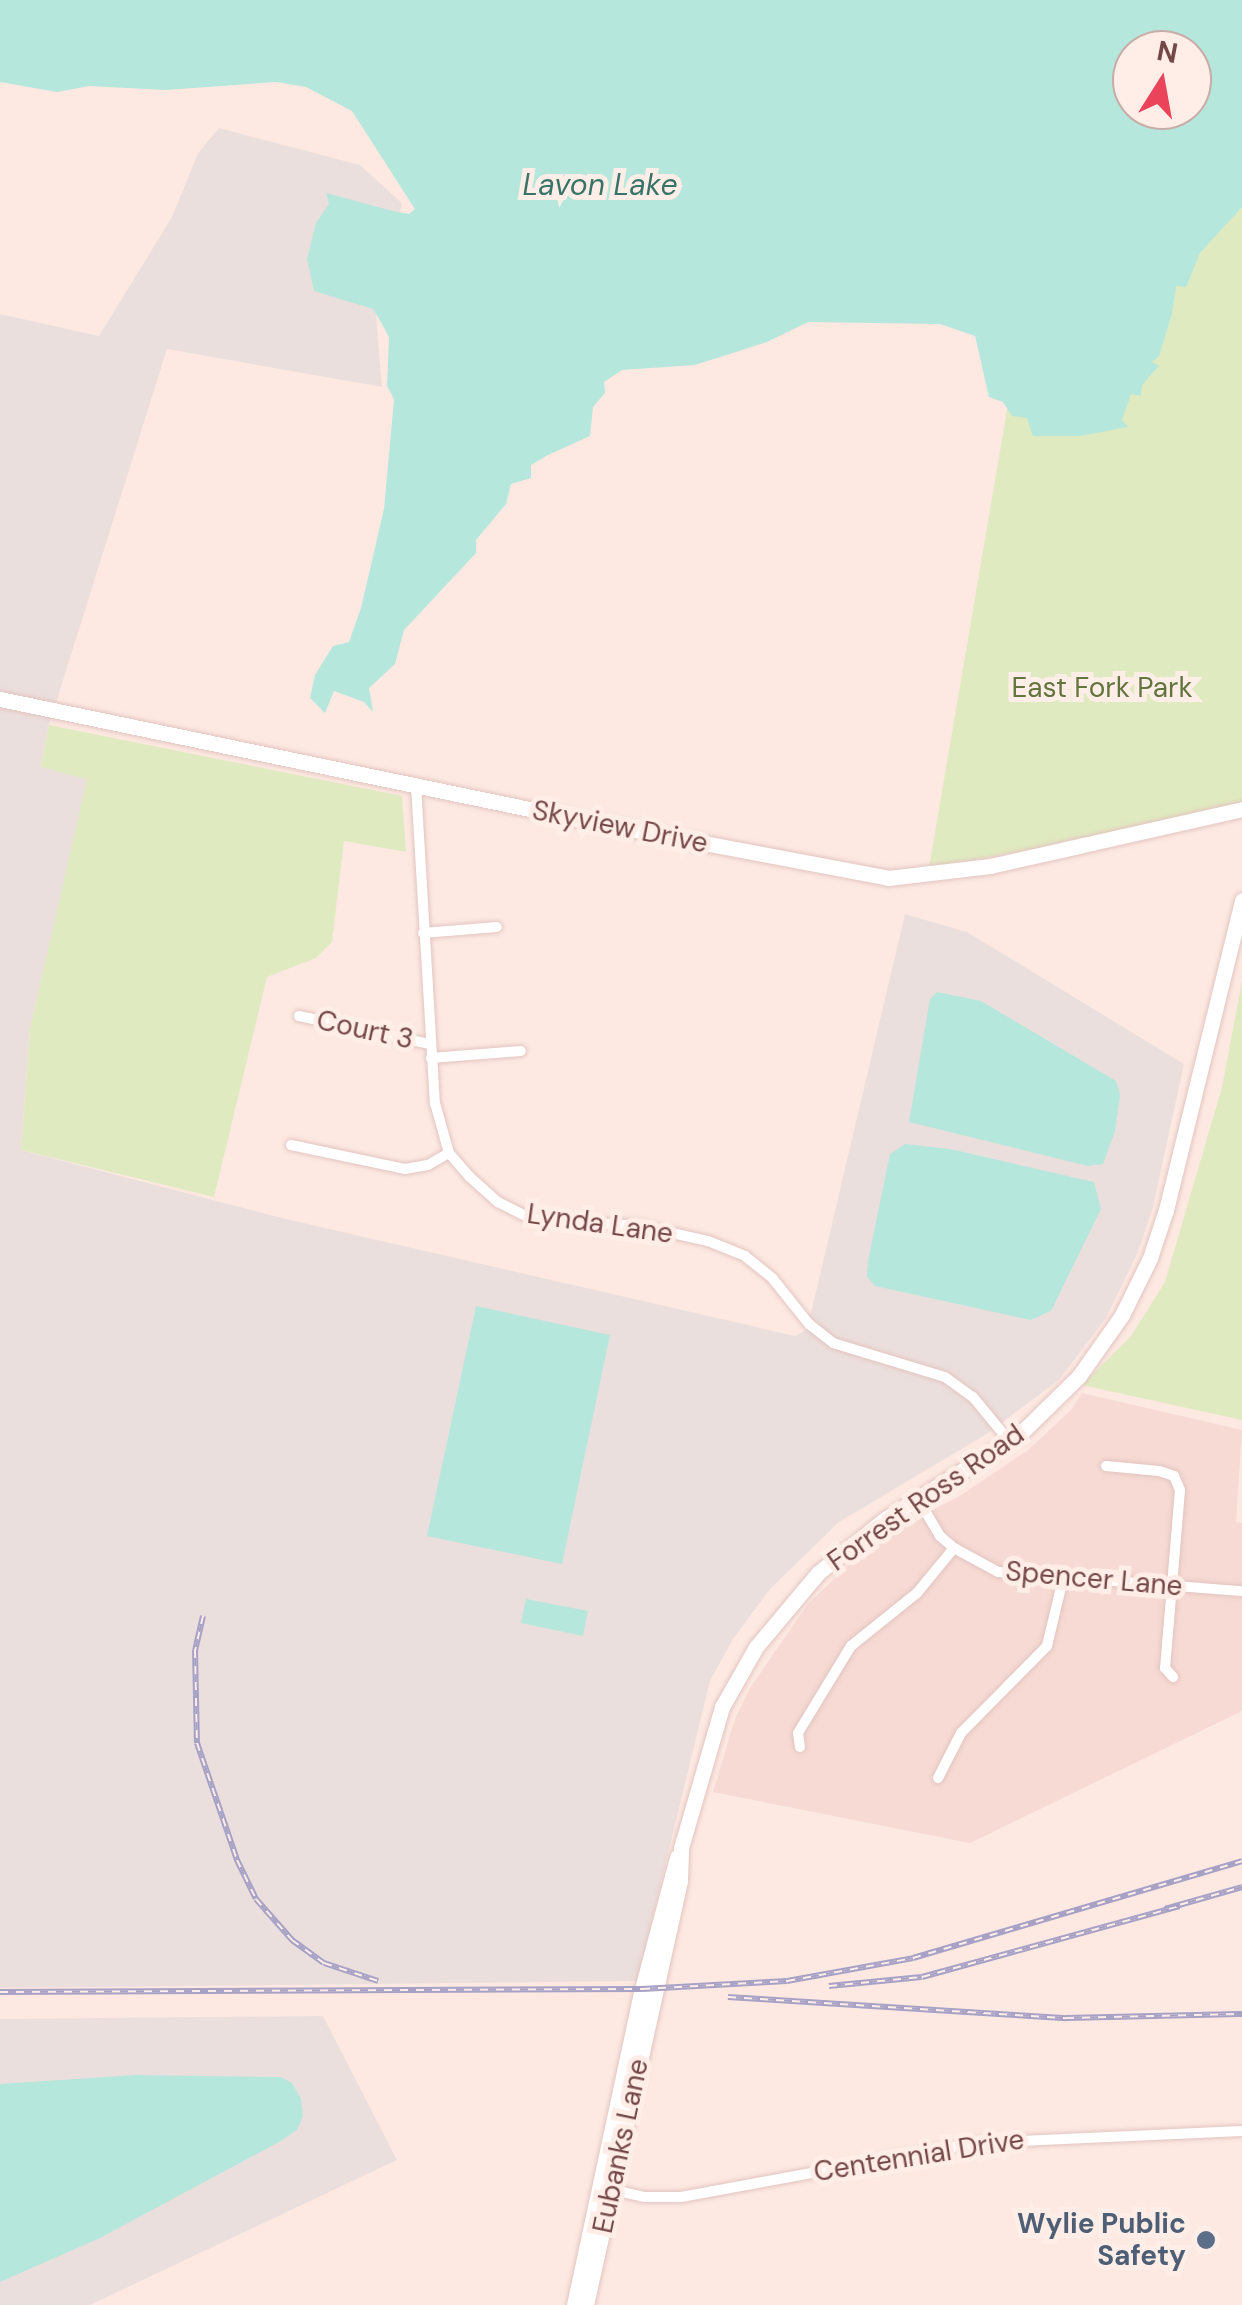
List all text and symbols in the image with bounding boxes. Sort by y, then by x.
north arrow [1112,30,1212,130]
text: N [1154,32,1181,72]
water label: Lavon Lake [522,167,678,203]
park label: East Fork Park [1011,671,1193,705]
street label: Skyview Drive [530,794,710,860]
street label: Court 3 [314,1003,416,1057]
street label: Lynda Lane [525,1197,675,1251]
street label: Forrest Ross Road [821,1418,1031,1578]
street label: Spencer Lane [1004,1555,1184,1603]
street label: Eubanks Lane [586,2056,656,2236]
street label: Centennial Drive [811,2123,1027,2189]
place label: Wylie Public Safety [1017,2207,1186,2273]
marker: Wylie Public Safety [1195,2229,1217,2251]

